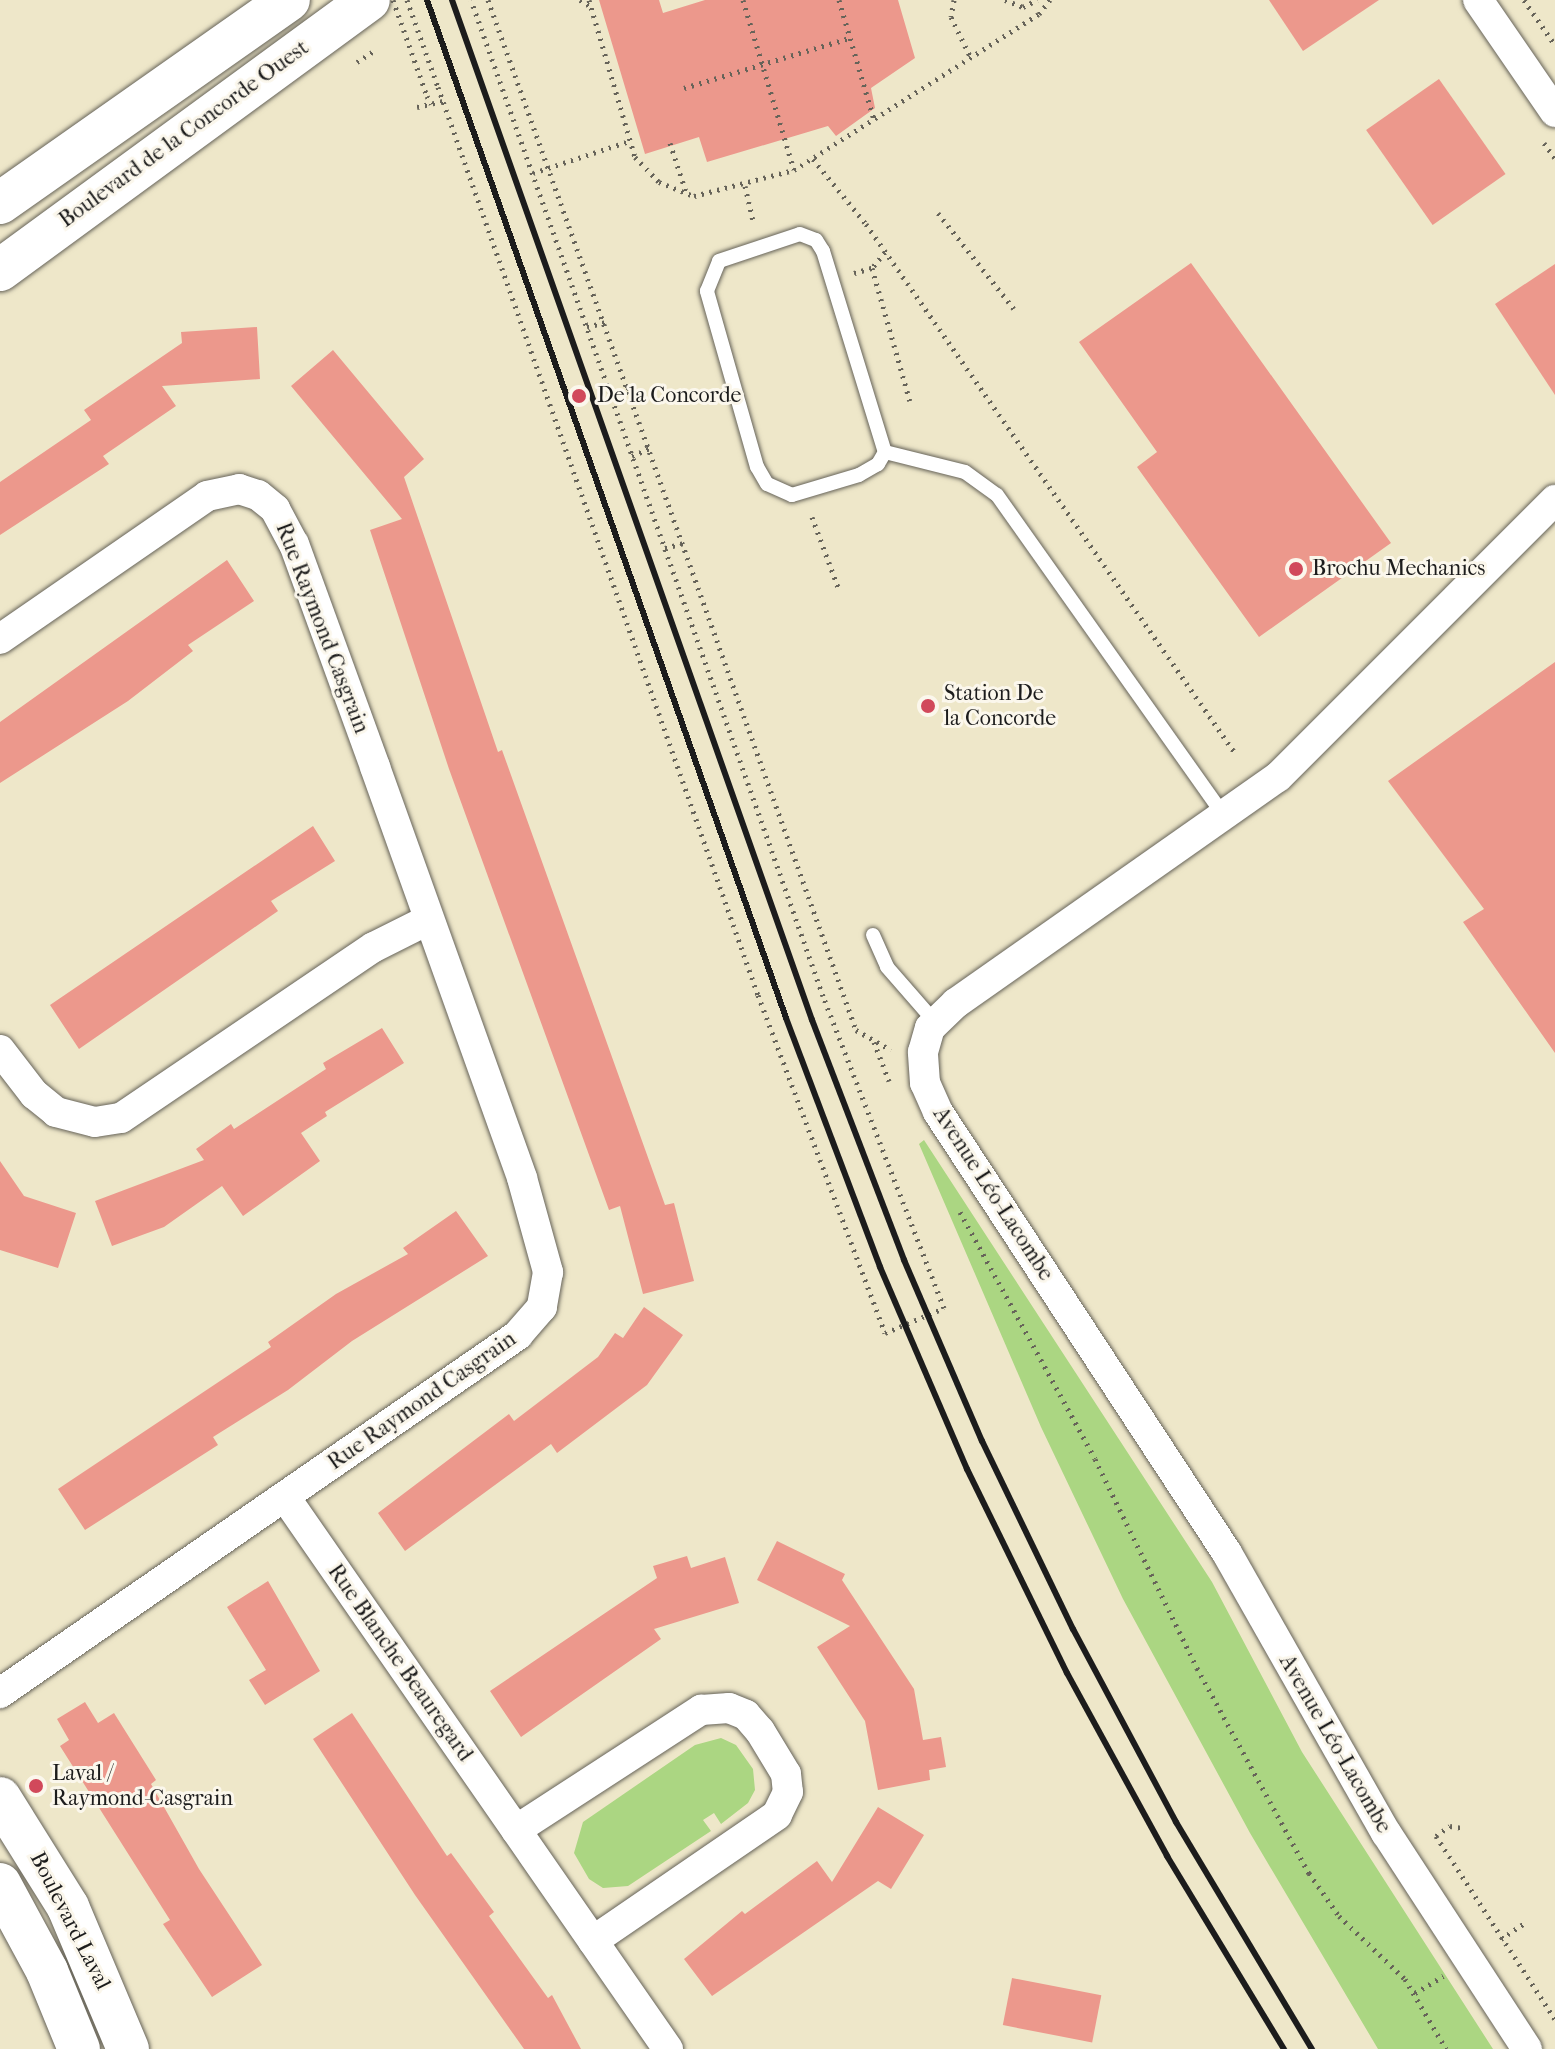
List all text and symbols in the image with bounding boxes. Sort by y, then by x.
street label: Boulevard de la Concorde Ouest [54,35,314,233]
place label: De la Concorde [597,383,742,409]
marker: De la Concorde [568,385,590,407]
street label: Rue Raymond Casgrain [270,519,374,737]
place label: Brochu Mechanics [1312,556,1485,582]
marker: Brochu Mechanics [1287,560,1305,578]
place label: Station De la Concorde [944,680,1056,732]
marker: Station De la Concorde [919,697,937,715]
street label: Avenue Léo-Lacombe [927,1102,1059,1286]
street label: Rue Raymond Casgrain [323,1326,521,1476]
street label: Rue Blanche Beauregard [322,1559,478,1767]
street label: Avenue Léo-Lacombe [1273,1650,1397,1838]
place label: Laval / Raymond-Casgrain [52,1760,233,1812]
marker: Laval / Raymond-Casgrain [27,1777,45,1795]
street label: Boulevard Laval [24,1848,116,1994]

